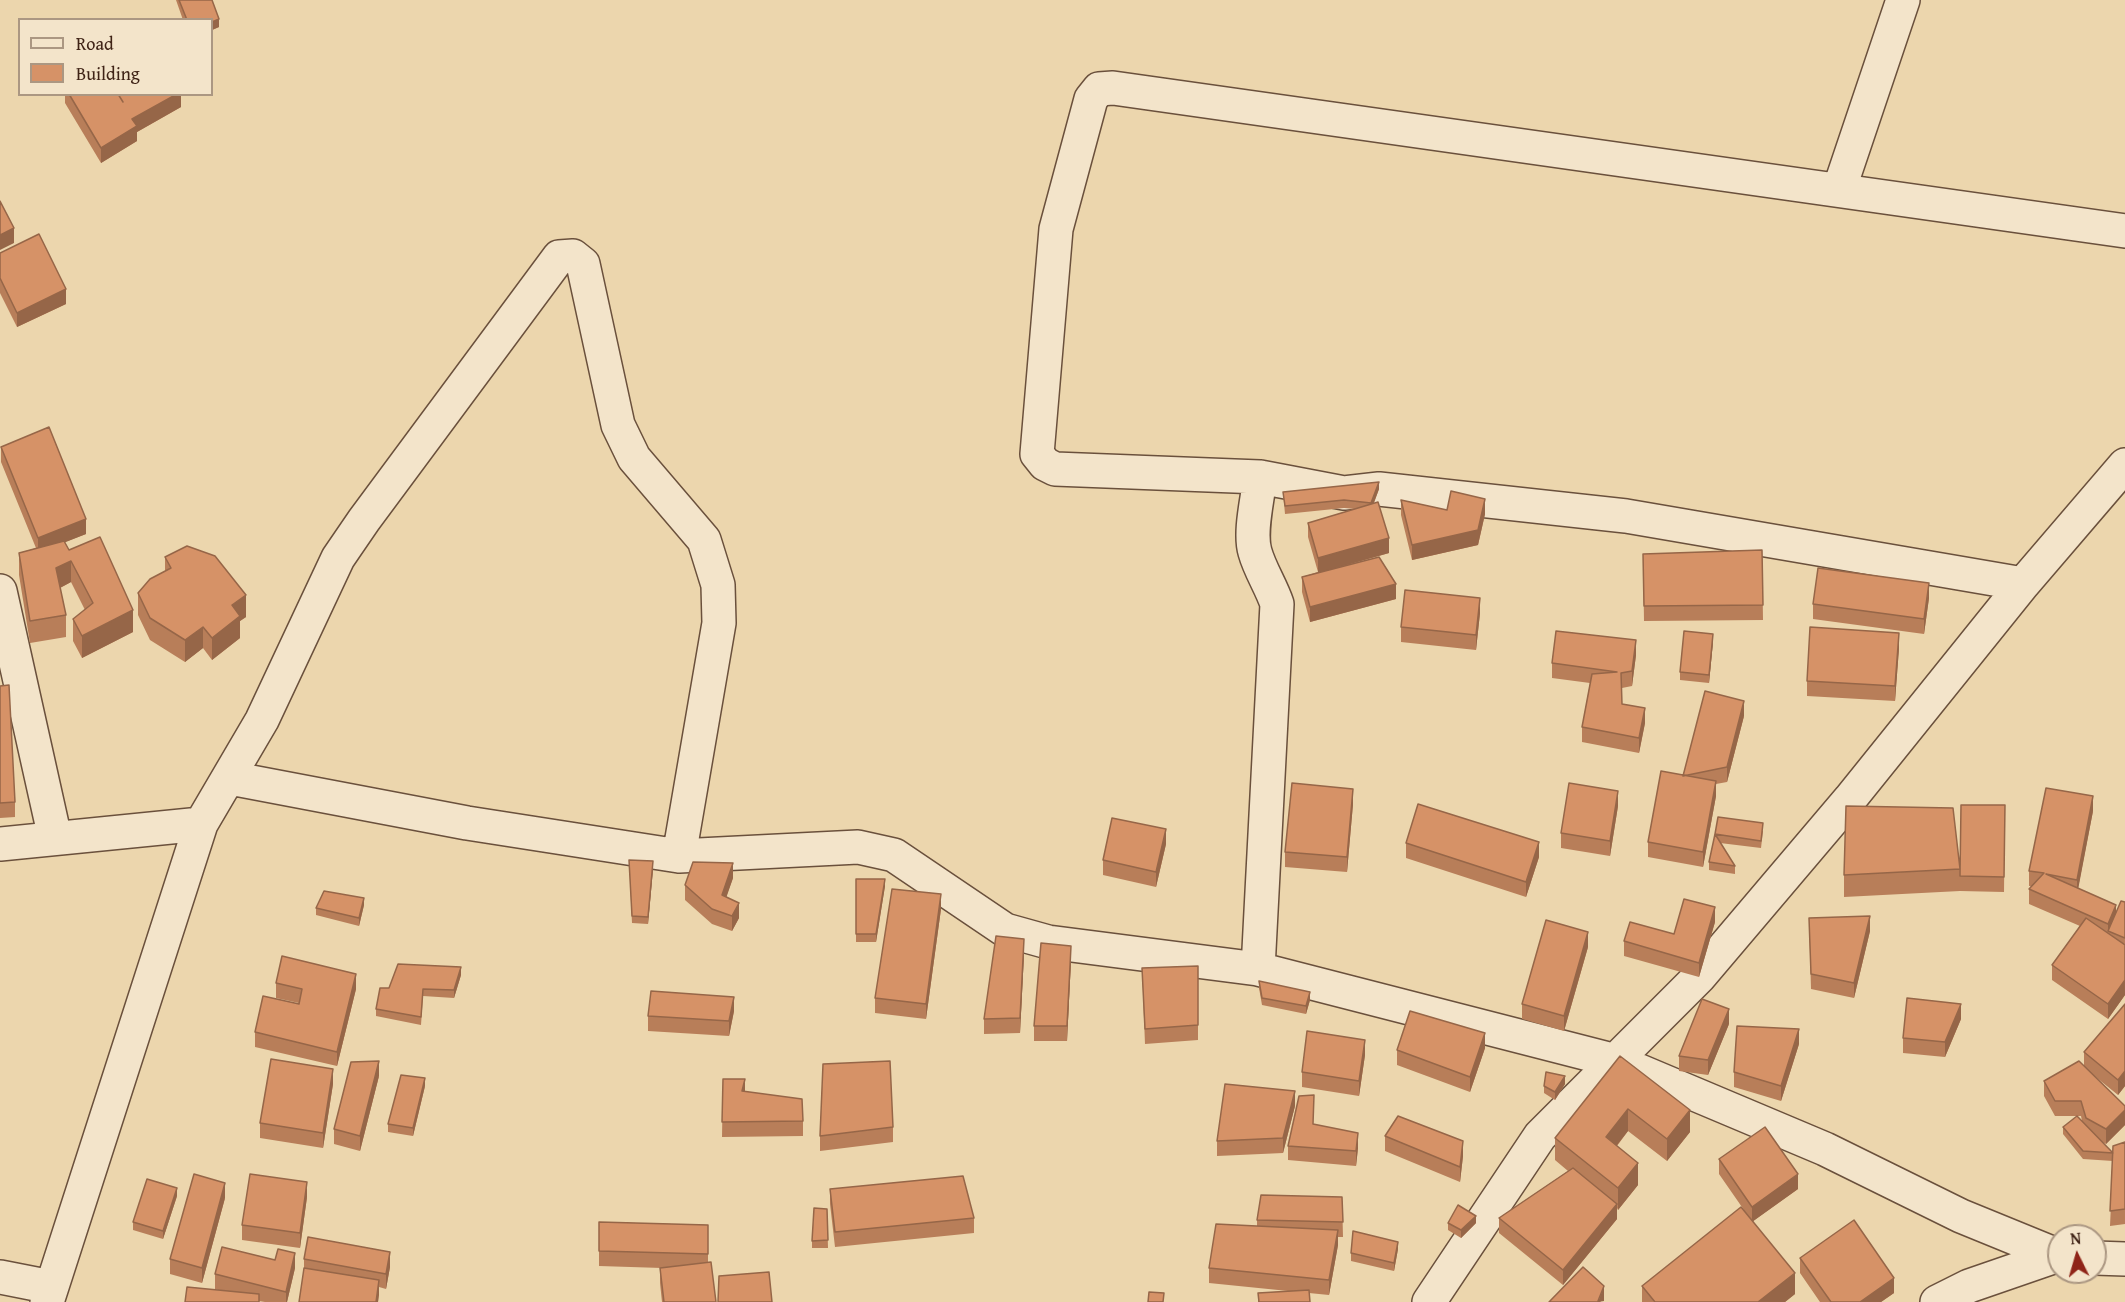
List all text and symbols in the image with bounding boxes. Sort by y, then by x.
legend [18,18,213,96]
text: Road [76,30,114,57]
text: Building [76,60,140,87]
north arrow [2047,1224,2107,1284]
text: N [2069,1226,2082,1250]

